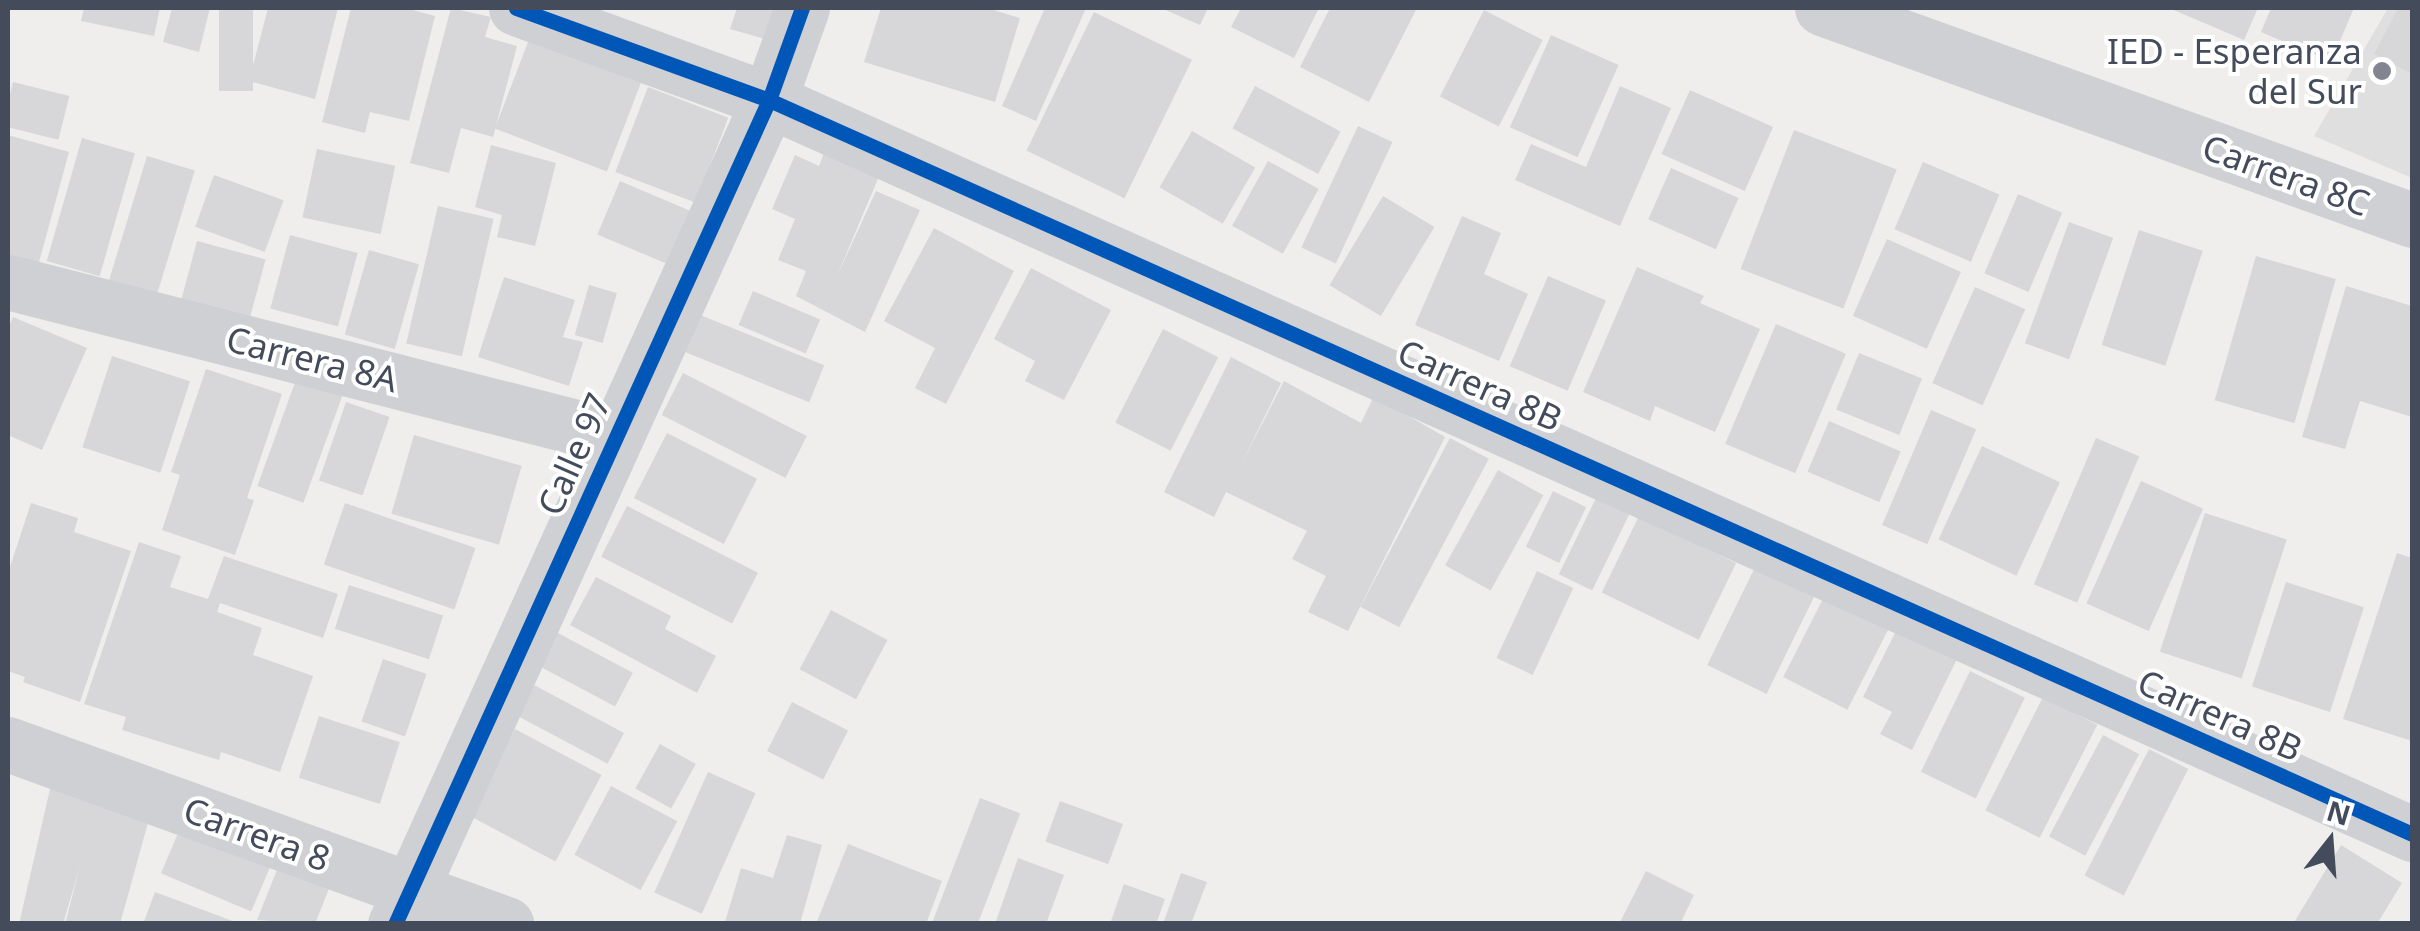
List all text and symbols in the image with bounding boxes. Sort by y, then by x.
place label: IED - Esperanza del Sur [2107,30,2362,112]
marker: IED - Esperanza del Sur [2371,60,2393,82]
street label: Carrera 8C [2197,125,2375,225]
street label: Carrera 8A [222,318,402,400]
street label: Carrera 8B [1392,330,1568,440]
street label: Calle 97 [529,387,619,521]
street label: Carrera 8B [2132,660,2308,770]
street label: Carrera 8 [178,788,336,880]
north arrow [2280,791,2380,891]
text: N [2322,791,2355,834]

